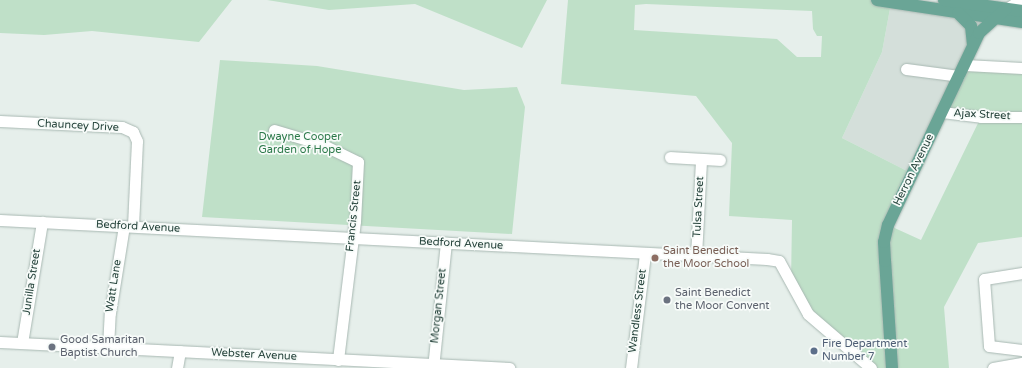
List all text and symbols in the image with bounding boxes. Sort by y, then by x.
street label: Ajax Street [953,107,1011,123]
street label: Chauncey Drive [37,117,119,135]
park label: Dwayne Cooper Garden of Hope [259,131,341,157]
street label: Herron Avenue [891,132,937,208]
street label: Tulsa Street [691,176,707,238]
street label: Francis Street [344,180,364,252]
street label: Bedford Avenue [95,218,181,236]
street label: Bedford Avenue [418,235,504,253]
place label: Saint Benedict the Moor School [663,245,749,271]
street label: Junilla Street [20,248,44,316]
marker: Saint Benedict the Moor School [650,253,660,263]
street label: Watt Lane [103,259,125,313]
street label: Morgan Street [428,268,450,344]
street label: Wandless Street [626,268,650,354]
place label: Saint Benedict the Moor Convent [675,287,769,313]
marker: Saint Benedict the Moor Convent [662,295,672,305]
place label: Good Samaritan Baptist Church [60,334,145,360]
place label: Fire Department Number 7 [822,338,907,364]
marker: Good Samaritan Baptist Church [47,342,57,352]
street label: Webster Avenue [211,346,297,364]
marker: Fire Department Number 7 [809,346,819,356]

